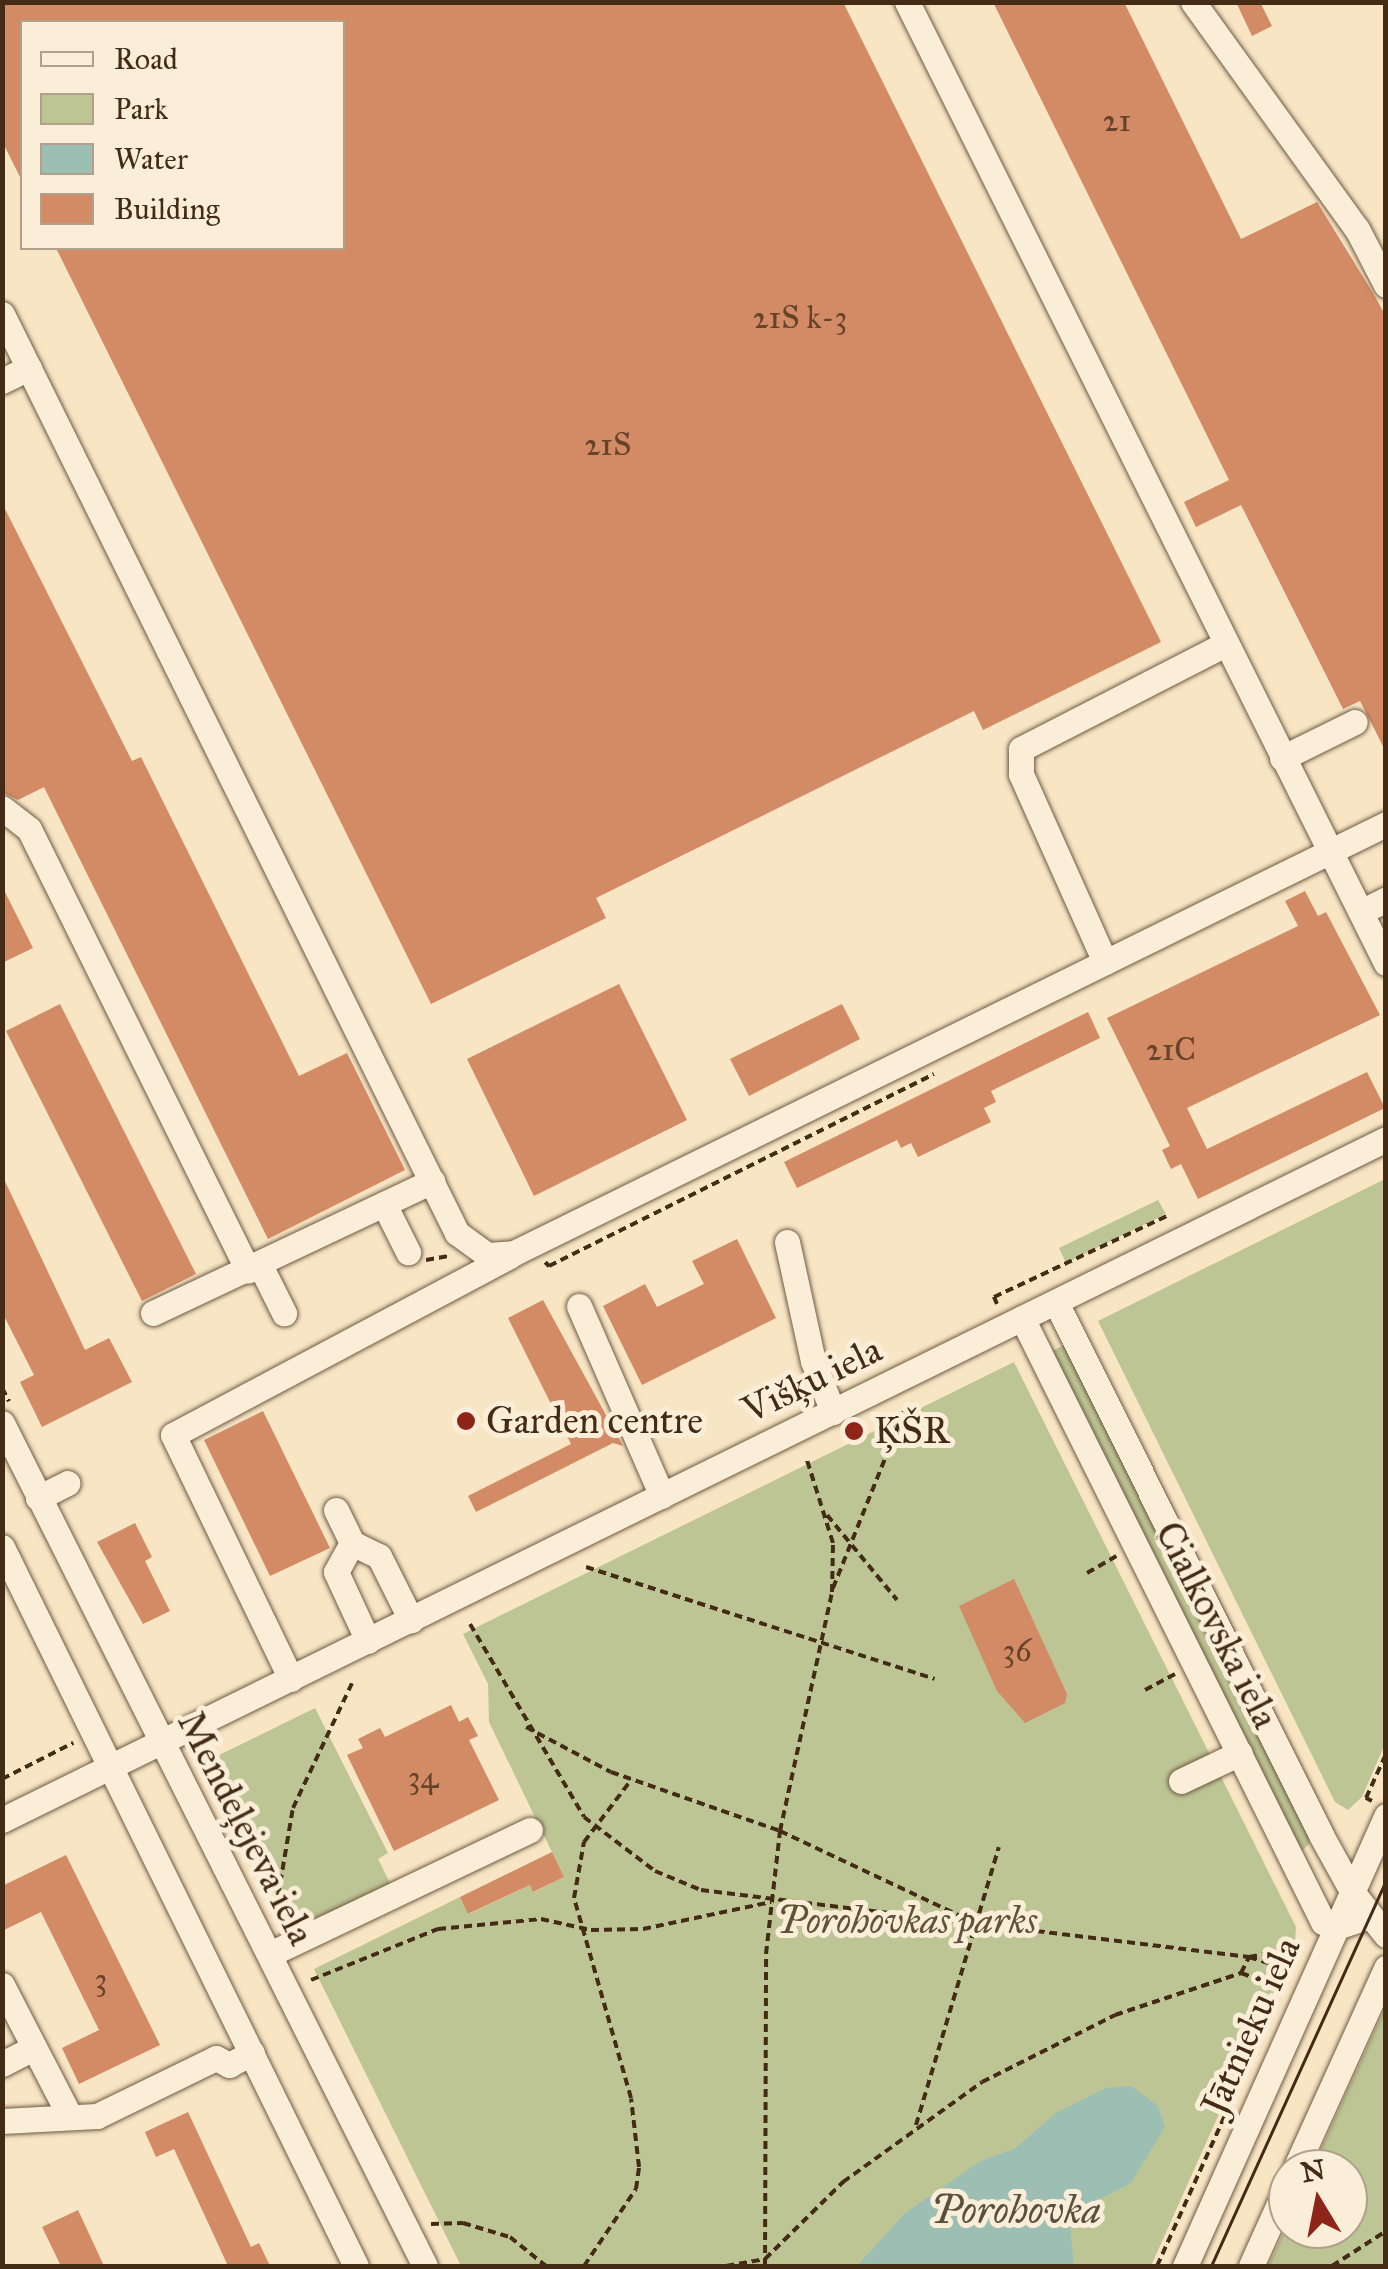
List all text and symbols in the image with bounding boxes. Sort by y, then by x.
legend [20,20,345,250]
text: Road [114,41,178,77]
text: Park [114,91,168,127]
house number: 21 [1103,102,1131,140]
text: Water [114,141,188,177]
text: Building [114,191,220,227]
house number: 21S k-3 [753,299,847,337]
house number: 21S [585,426,631,464]
house number: 21C [1146,1031,1196,1069]
street label: Višķu iela [735,1327,889,1433]
place label: Garden centre [486,1398,703,1444]
place label: ĶŠR [874,1408,950,1454]
marker: Garden centre [455,1410,477,1432]
marker: ĶŠR [843,1420,865,1442]
street label: Cialkovska iela [1145,1514,1289,1736]
house number: 36 [1002,1632,1032,1670]
street label: Mendeļejeva iela [168,1704,324,1952]
house number: 34 [408,1759,438,1797]
park label: Porohovkas parks [777,1898,1037,1944]
street label: Jātnieku iela [1192,1930,1310,2122]
house number: 3 [95,1961,107,1999]
north arrow [1268,2149,1368,2249]
text: N [1298,2152,1328,2190]
water label: Porohovka [931,2186,1101,2234]

